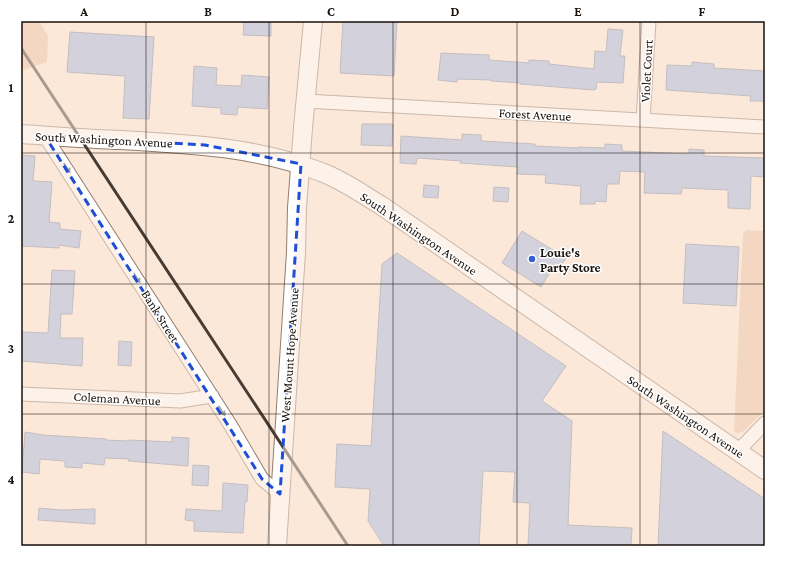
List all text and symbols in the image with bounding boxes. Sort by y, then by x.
text: A [79,4,88,19]
text: B [204,4,212,19]
text: C [327,4,335,19]
text: D [451,4,460,19]
text: E [574,4,582,19]
text: F [699,4,706,19]
street label: Violet Court [637,39,656,103]
text: 1 [9,80,14,95]
street label: Forest Avenue [498,105,572,124]
street label: South Washington Avenue [35,128,173,151]
one-way arrow [63,163,71,173]
street label: South Washington Avenue [357,189,480,278]
text: 2 [8,211,15,226]
place label: Louie's Party Store [540,245,601,275]
marker: Louie's Party Store [527,254,537,264]
one-way arrow [133,273,141,283]
street label: Bank Street [139,287,183,346]
street label: West Mount Hope Avenue [277,287,302,423]
text: 3 [8,341,14,356]
street label: South Washington Avenue [624,372,747,461]
street label: Coleman Avenue [73,389,161,408]
one-way arrow [218,406,226,416]
text: 4 [7,472,15,487]

